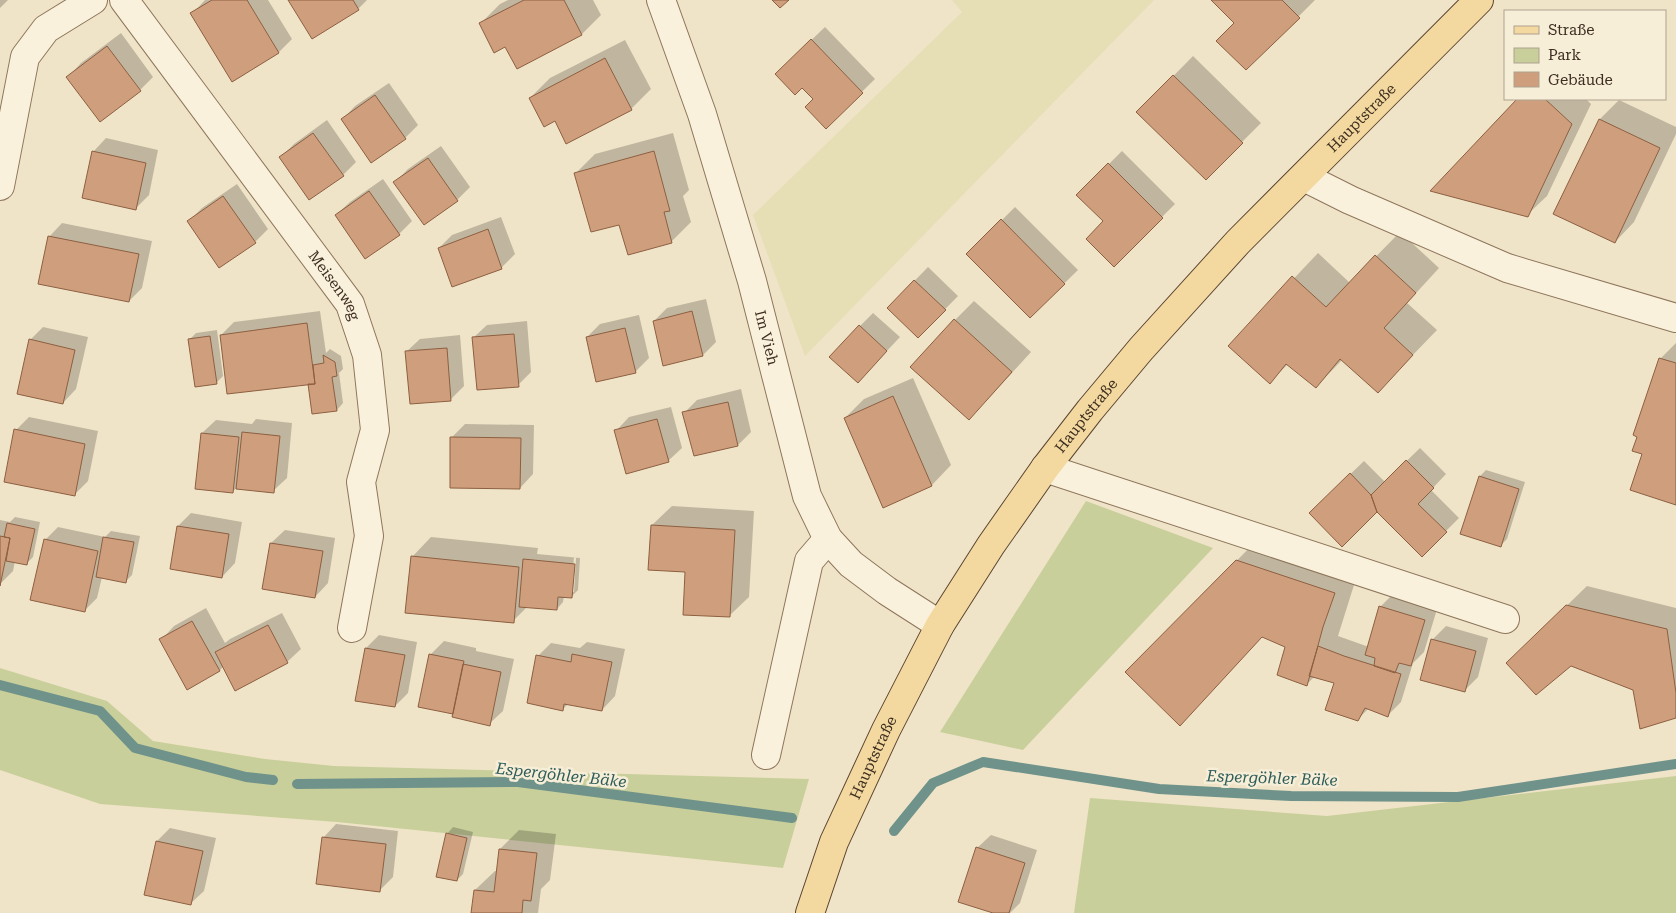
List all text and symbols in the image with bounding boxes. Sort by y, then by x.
legend [1504,10,1666,100]
text: Straße [1548,21,1595,39]
text: Park [1548,46,1582,64]
text: Gebäude [1548,71,1613,89]
street label: Hauptstraße [1324,80,1400,156]
street label: Meisenweg [304,247,364,323]
street label: Im Vieh [751,308,782,367]
street label: Hauptstraße [1051,375,1121,456]
street label: Hauptstraße [846,713,901,802]
water label: Espergöhler Bäke [494,759,627,791]
water label: Espergöhler Bäke [1205,766,1338,790]

